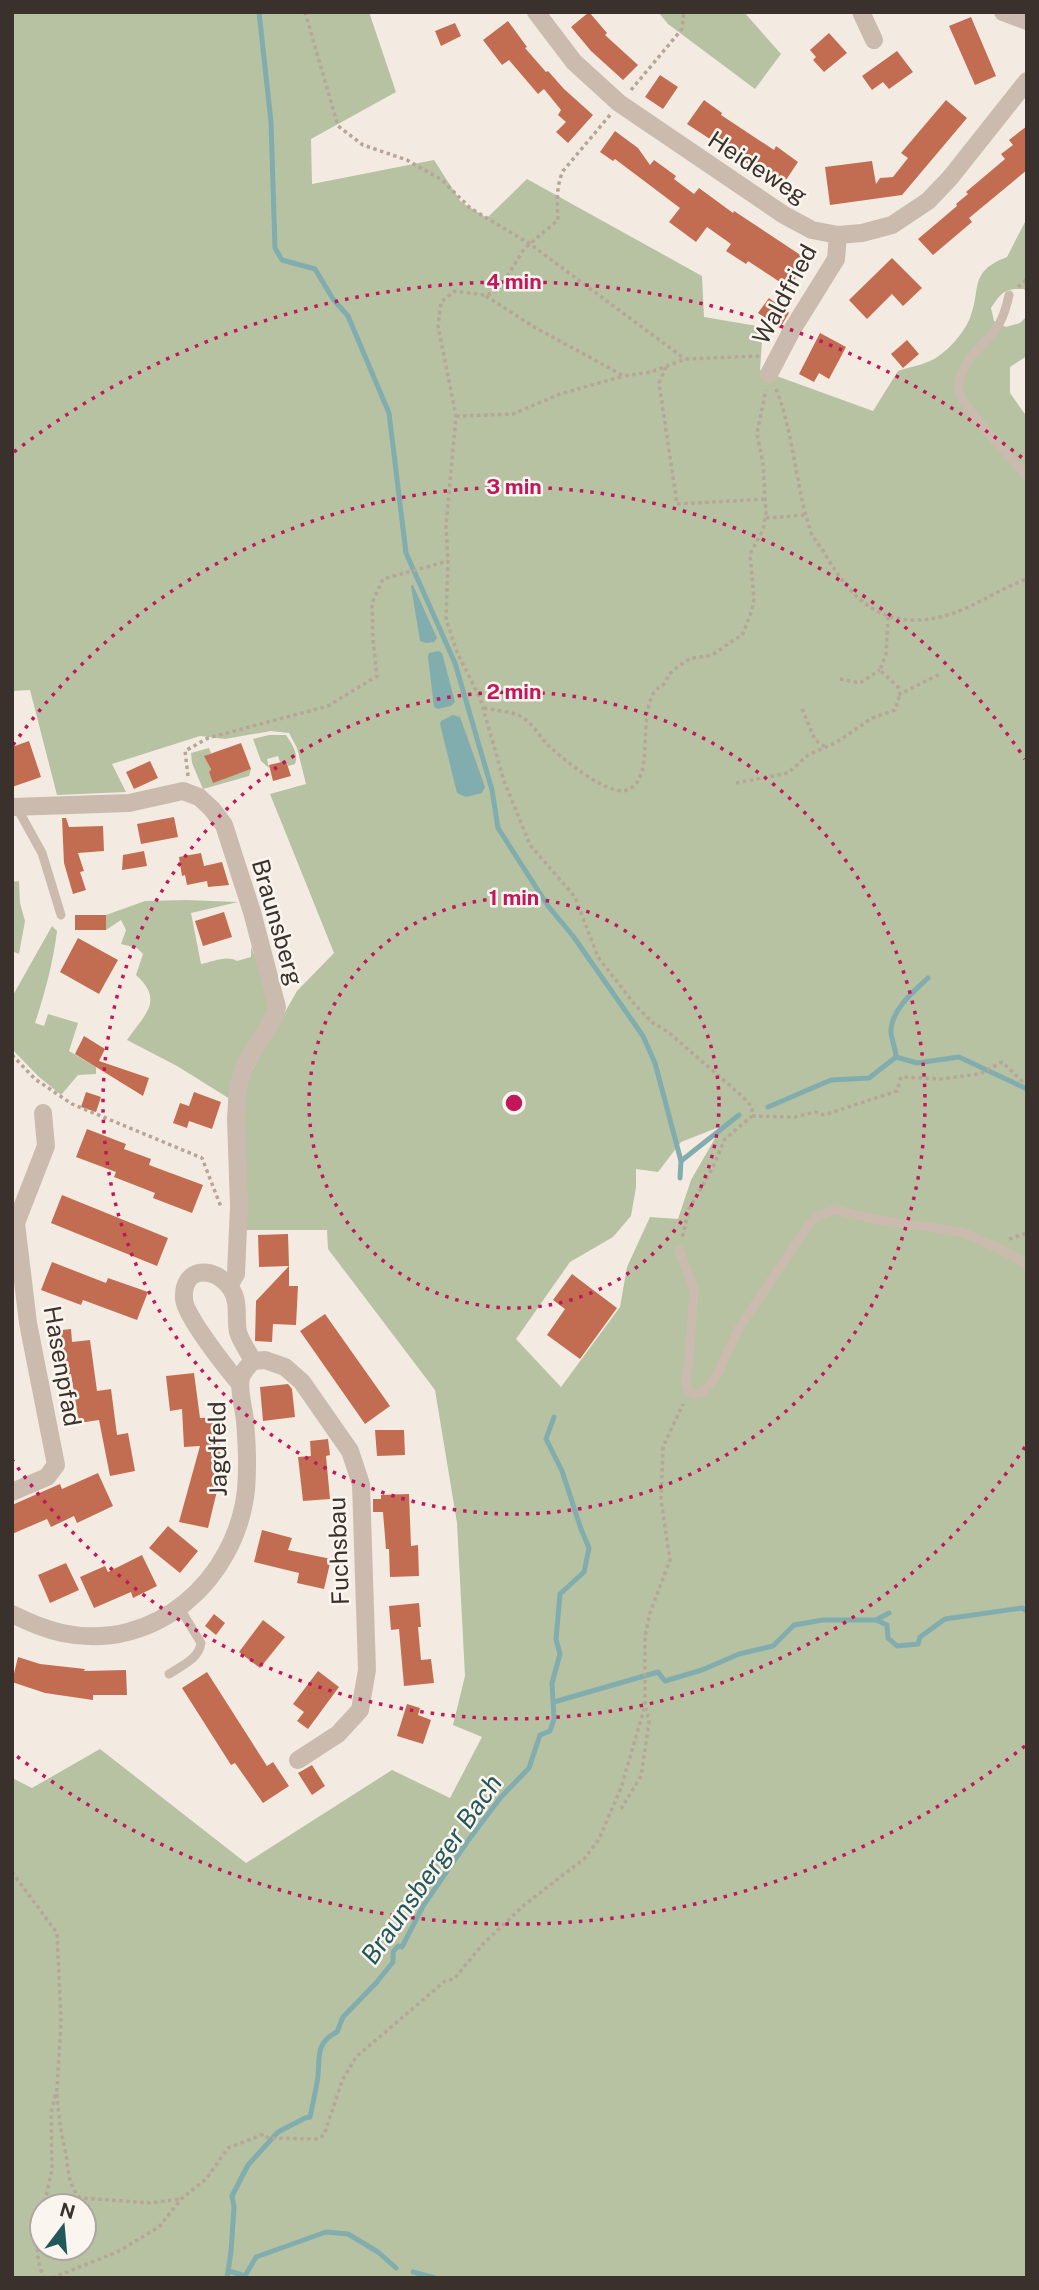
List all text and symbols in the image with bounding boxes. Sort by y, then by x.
street label: Heideweg [703,125,813,209]
street label: Waldfried [746,239,822,349]
text: 4 min [486,269,542,294]
text: 3 min [486,474,542,499]
text: 2 min [486,679,542,704]
street label: Braunsberg [247,856,309,988]
text: 1 min [489,885,539,910]
centre of rings [502,1091,526,1115]
street label: Hasenpfad [39,1303,87,1429]
street label: Jagdfeld [202,1401,232,1497]
street label: Fuchsbau [322,1497,354,1605]
water label: Braunsberger Bach [354,1768,508,1970]
north arrow [28,2192,98,2262]
text: N [58,2198,78,2223]

